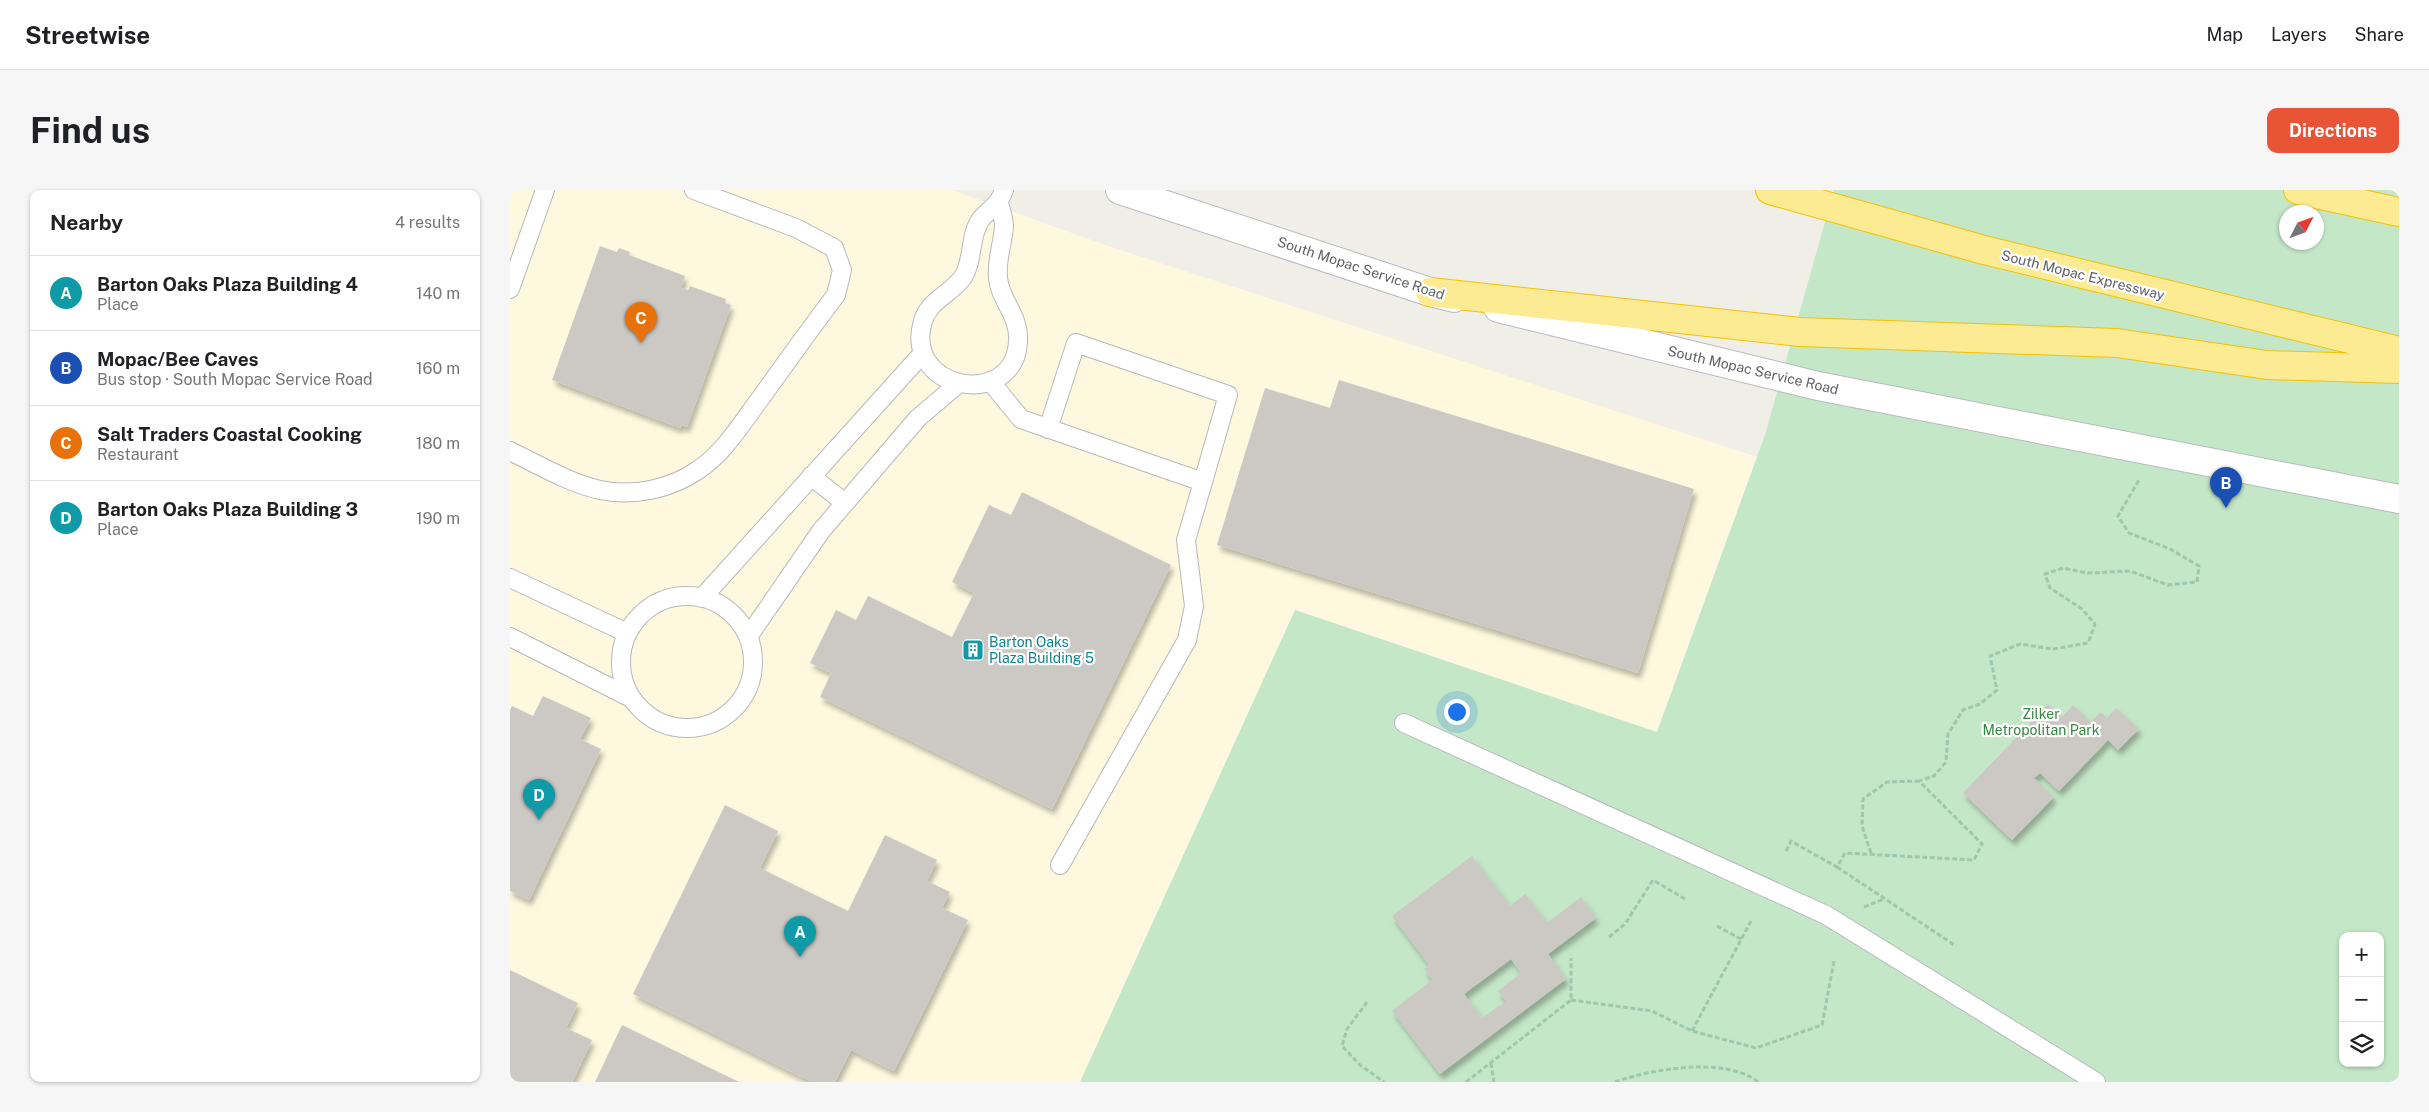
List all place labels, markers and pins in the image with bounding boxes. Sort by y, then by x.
pin: C [625,302,657,343]
pin: B [2210,467,2242,508]
place label: Barton Oaks Plaza Building 5 [989,634,1094,666]
building icon: Barton Oaks Plaza Building 5 [961,638,985,662]
pin: D [523,779,555,820]
pin: A [784,916,816,957]

